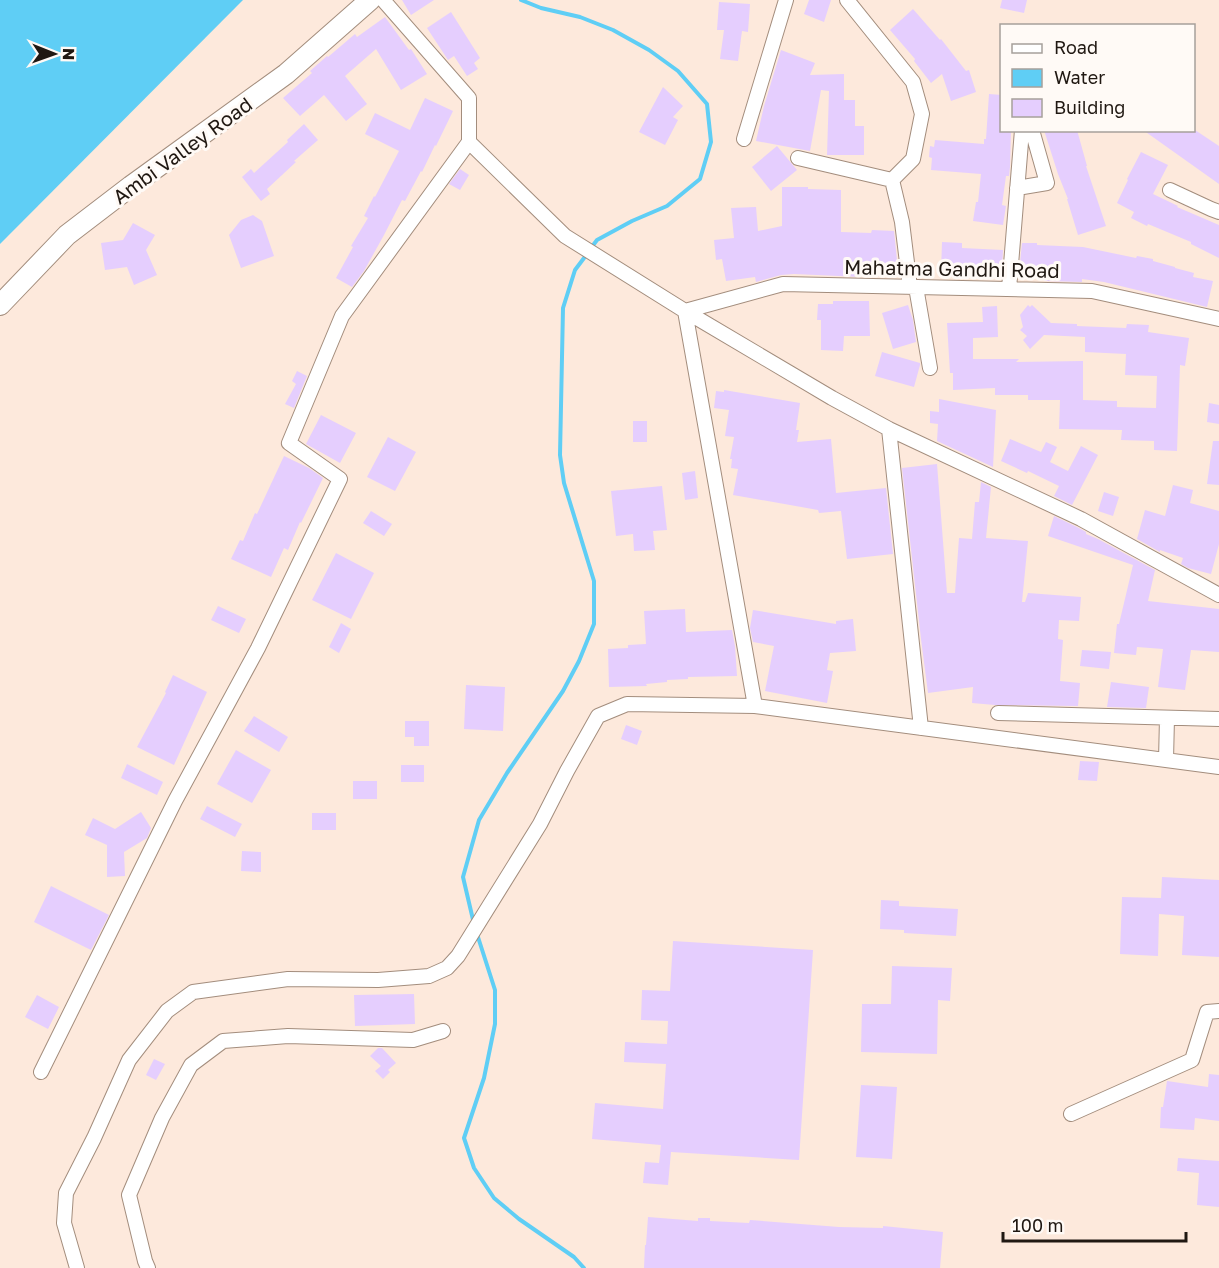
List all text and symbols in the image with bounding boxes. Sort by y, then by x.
north arrow [24,24,84,84]
legend [1000,24,1195,132]
text: Road [1054,36,1098,58]
text: N [59,48,79,61]
text: Water [1054,66,1105,88]
street label: Ambi Valley Road [108,91,256,209]
text: Building [1054,96,1125,118]
street label: Mahatma Gandhi Road [844,254,1060,282]
scale bar [1003,1205,1186,1243]
text: 100 m [1012,1214,1063,1236]

